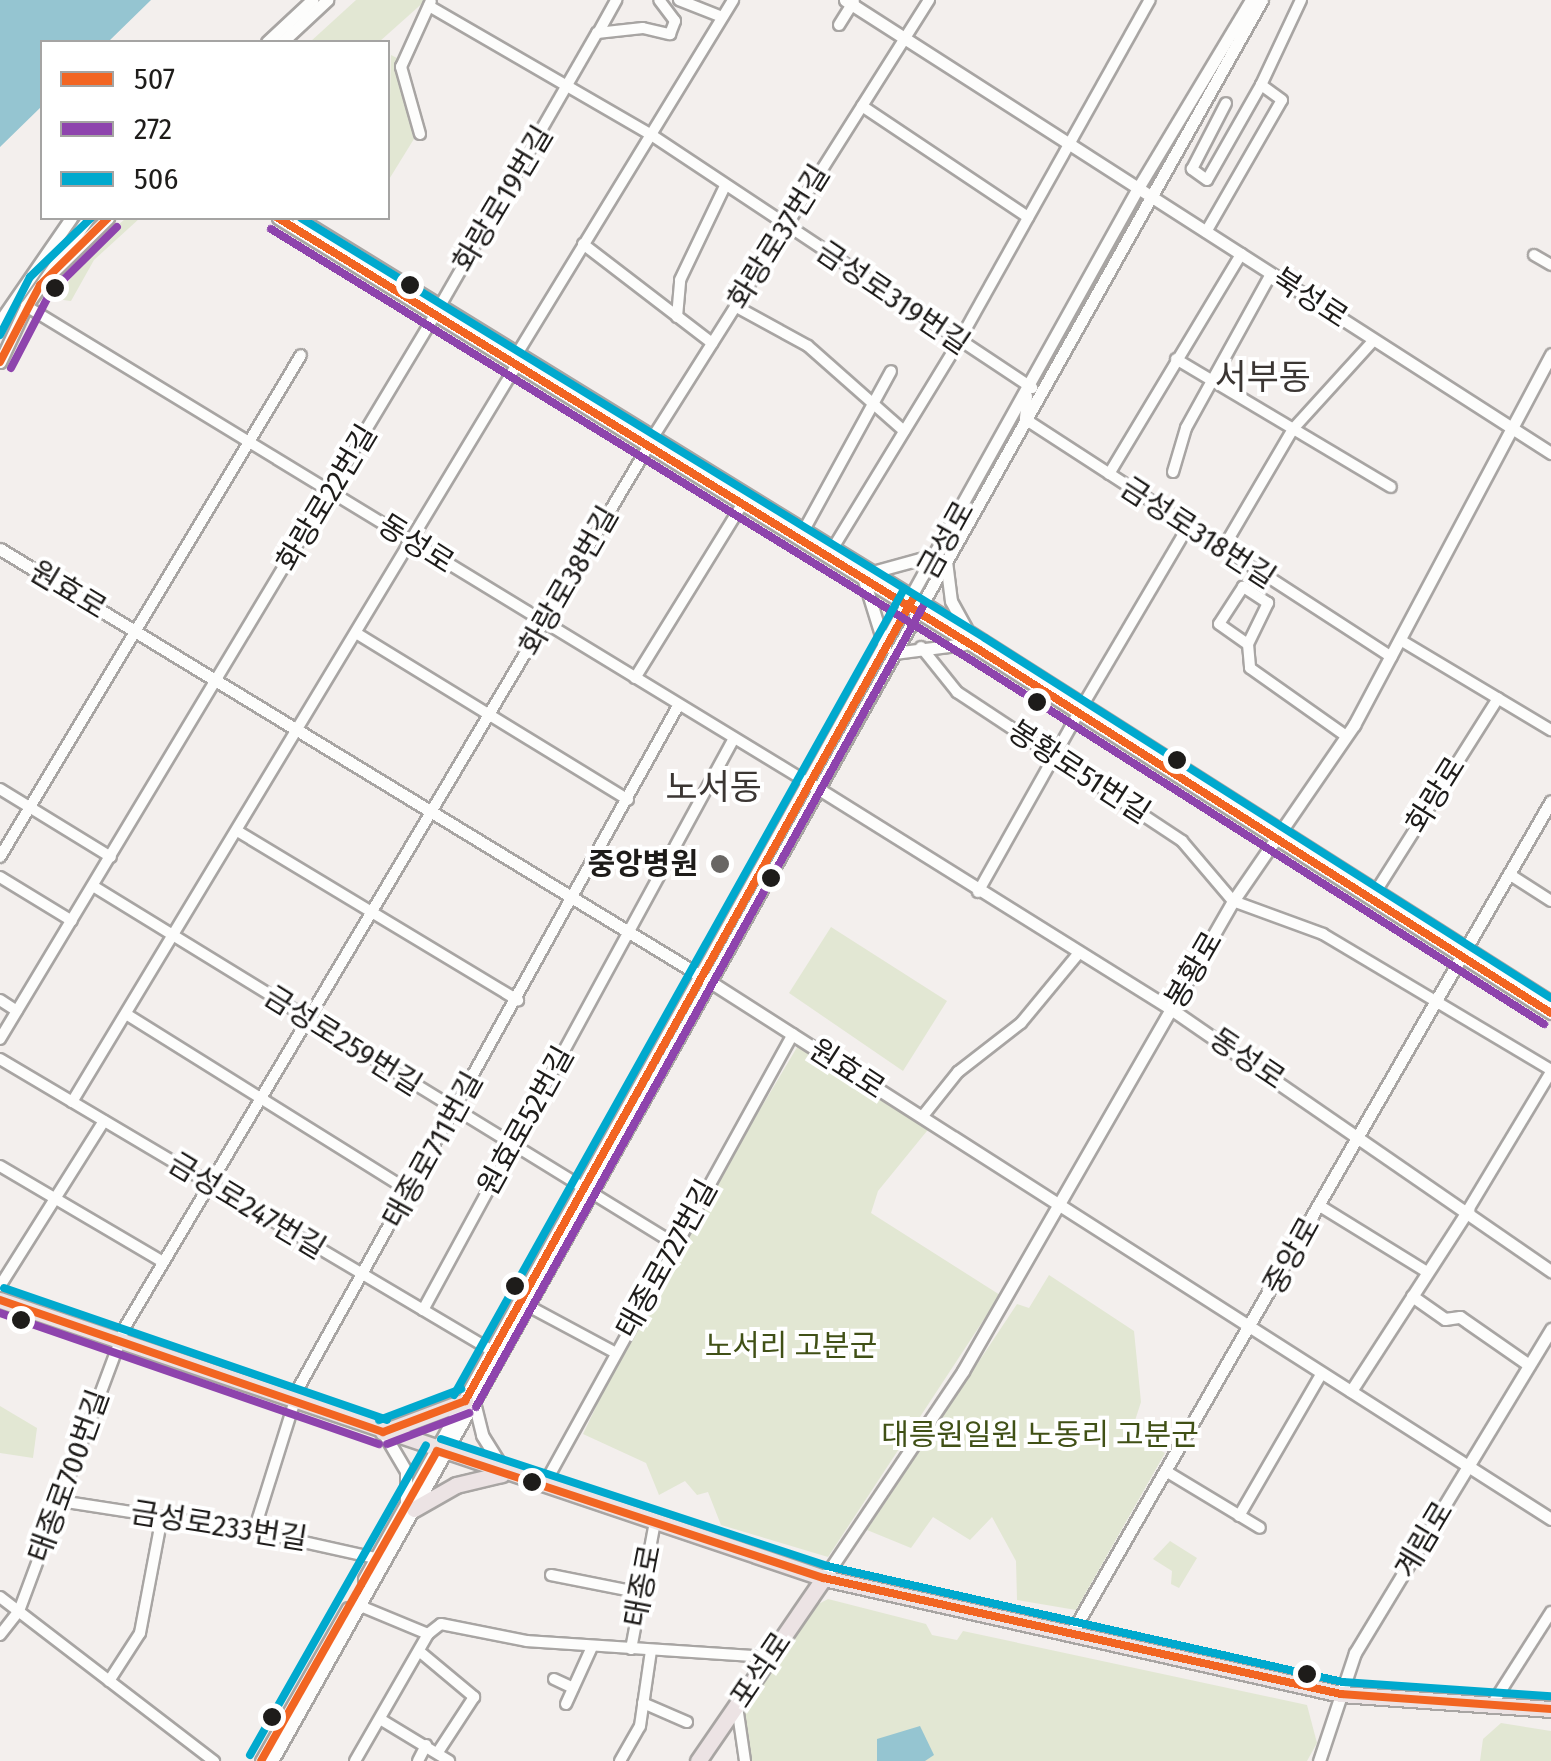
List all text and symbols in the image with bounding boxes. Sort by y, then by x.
legend [40,40,390,220]
text: 507 [134,61,175,97]
text: 272 [134,111,172,147]
street label: 화랑로19번길 [445,119,561,279]
street label: 화랑로37번길 [720,158,838,316]
text: 506 [134,161,178,197]
street label: 금성로319번길 [810,234,976,362]
street label: 북성로 [1265,260,1355,336]
unlabelled marker [400,275,420,295]
unlabelled marker [45,278,65,298]
district label: 서부동 [1215,356,1311,398]
street label: 화랑로22번길 [269,418,385,578]
street label: 금성로318번길 [1114,470,1282,596]
street label: 금성로 [910,495,982,585]
street label: 화랑로38번길 [512,500,626,662]
street label: 동성로 [371,507,461,581]
street label: 원효로 [23,553,113,627]
unlabelled marker [1027,692,1047,712]
street label: 봉황로51번길 [1001,713,1157,831]
unlabelled marker [1167,750,1187,770]
street label: 화랑로 [1399,750,1473,840]
district label: 노서동 [666,766,762,808]
place label: 중앙병원 [588,846,698,882]
marker: 중앙병원 [707,851,733,877]
unlabelled marker [761,868,781,888]
street label: 봉황로 [1158,925,1230,1015]
street label: 금성로259번길 [258,978,428,1104]
street label: 동성로 [1203,1021,1291,1097]
street label: 원효로 [802,1031,892,1107]
street label: 원효로52번길 [470,1040,582,1202]
street label: 태종로711번길 [375,1066,491,1234]
street label: 금성로247번길 [162,1145,332,1267]
street label: 태종로727번길 [609,1174,725,1344]
street label: 중앙로 [1256,1211,1328,1301]
unlabelled marker [505,1276,525,1296]
unlabelled marker [11,1310,31,1330]
park label: 노서리 고분군 [705,1328,877,1364]
street label: 태종로700번길 [21,1385,117,1567]
park label: 대릉원일원 노동리 고분군 [881,1417,1199,1453]
unlabelled marker [522,1472,542,1492]
street label: 금성로233번길 [128,1494,310,1558]
street label: 계림로 [1387,1495,1461,1585]
street label: 태종로 [617,1542,669,1630]
street label: 포석로 [723,1626,799,1714]
unlabelled marker [1297,1664,1317,1684]
unlabelled marker [262,1707,282,1727]

